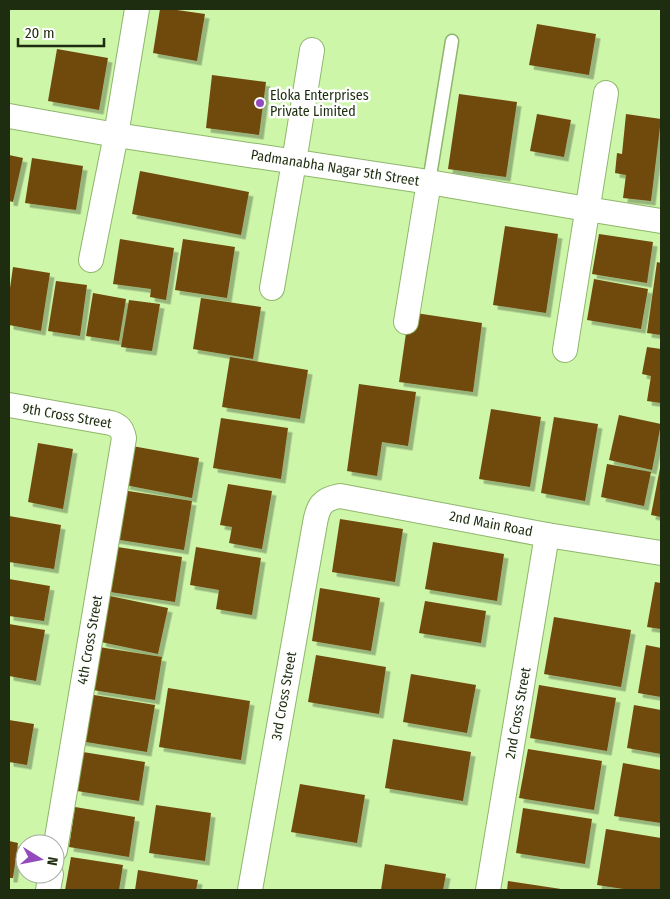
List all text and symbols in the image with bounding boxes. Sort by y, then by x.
scale bar [18,15,104,47]
text: 20 m [25,24,55,42]
place label: Eloka Enterprises Private Limited [270,87,369,120]
marker: Eloka Enterprises Private Limited [254,97,266,109]
street label: Padmanabha Nagar 5th Street [250,146,421,190]
street label: 9th Cross Street [21,400,113,432]
street label: 2nd Main Road [448,508,534,540]
street label: 4th Cross Street [74,594,106,686]
street label: 3rd Cross Street [268,650,300,742]
street label: 2nd Cross Street [502,665,534,760]
north arrow [15,834,65,884]
text: N [43,856,61,867]

